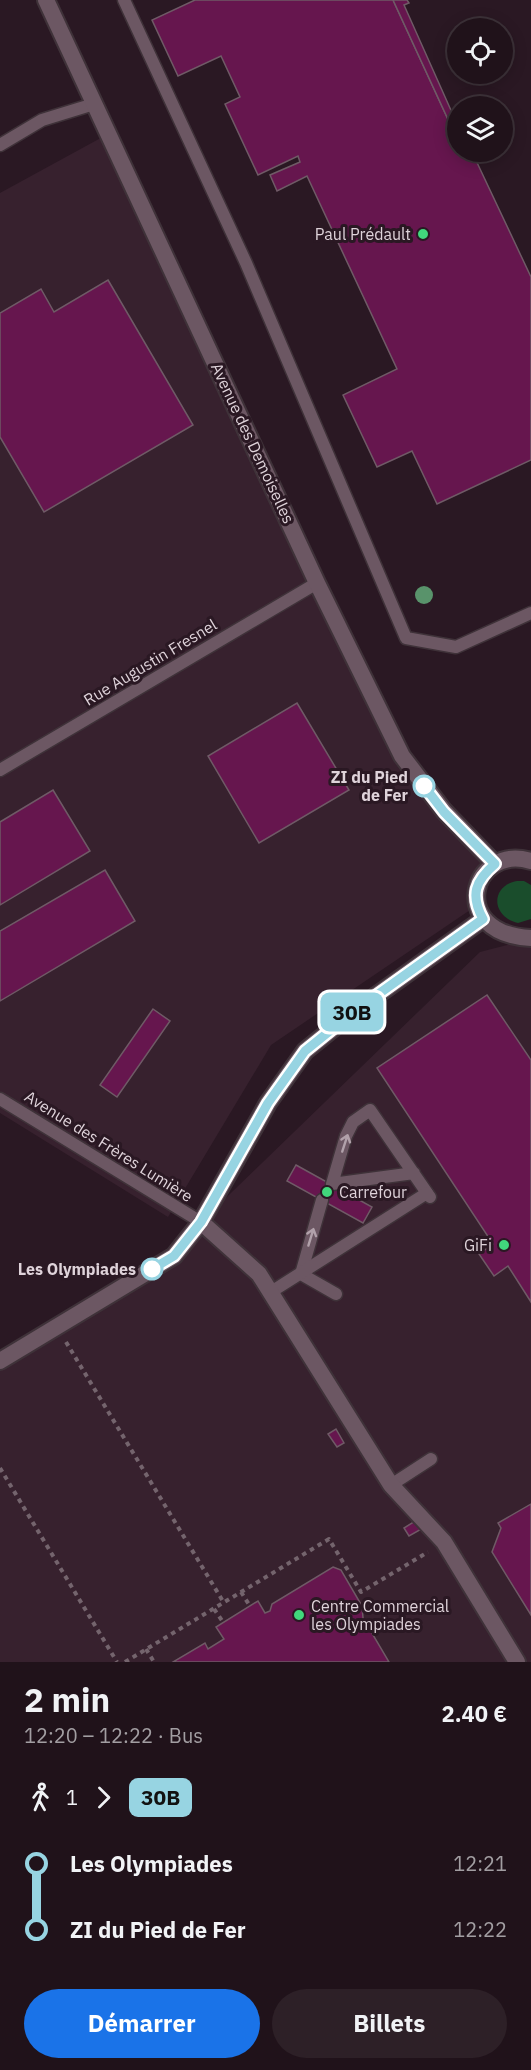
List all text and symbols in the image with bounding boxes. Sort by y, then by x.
map controls [447,18,513,162]
button: locate [447,18,513,84]
button: layers [447,96,513,162]
place label: Paul Prédault [315,224,411,244]
marker: Paul Prédault [416,227,430,241]
street label: Avenue des Demoiselles [207,359,299,527]
street label: Rue Augustin Fresnel [80,614,220,710]
place label: ZI du Pied de Fer [331,767,409,805]
marker: ZI du Pied de Fer [413,775,435,797]
line badge: 30B [318,992,386,1032]
text: 30B [332,998,372,1026]
street label: Avenue des Frères Lumière [21,1086,197,1206]
one-way arrow [340,1134,351,1153]
place label: Carrefour [339,1182,407,1202]
marker: Carrefour [320,1185,334,1199]
one-way arrow [306,1228,317,1247]
place label: GiFi [464,1235,492,1255]
marker: GiFi [497,1238,511,1252]
marker: Les Olympiades [141,1258,163,1280]
place label: Les Olympiades [18,1259,136,1279]
place label: Centre Commercial les Olympiades [311,1596,449,1634]
marker: Centre Commercial les Olympiades [292,1608,306,1622]
text: 2 min [24,1678,110,1721]
text: 2.40 € [442,1699,507,1728]
text: 12:20 – 12:22 · Bus [24,1722,203,1749]
icon: walk [24,1781,57,1814]
icon: forward [87,1781,120,1814]
text: 30B [141,1783,180,1811]
text: 1 [66,1784,78,1811]
text: Les Olympiades [70,1849,233,1878]
text: 12:21 [453,1850,507,1877]
text: ZI du Pied de Fer [70,1915,246,1944]
text: 12:22 [453,1916,507,1943]
button: Démarrer [24,1989,260,2058]
button: Billets [272,1989,507,2058]

